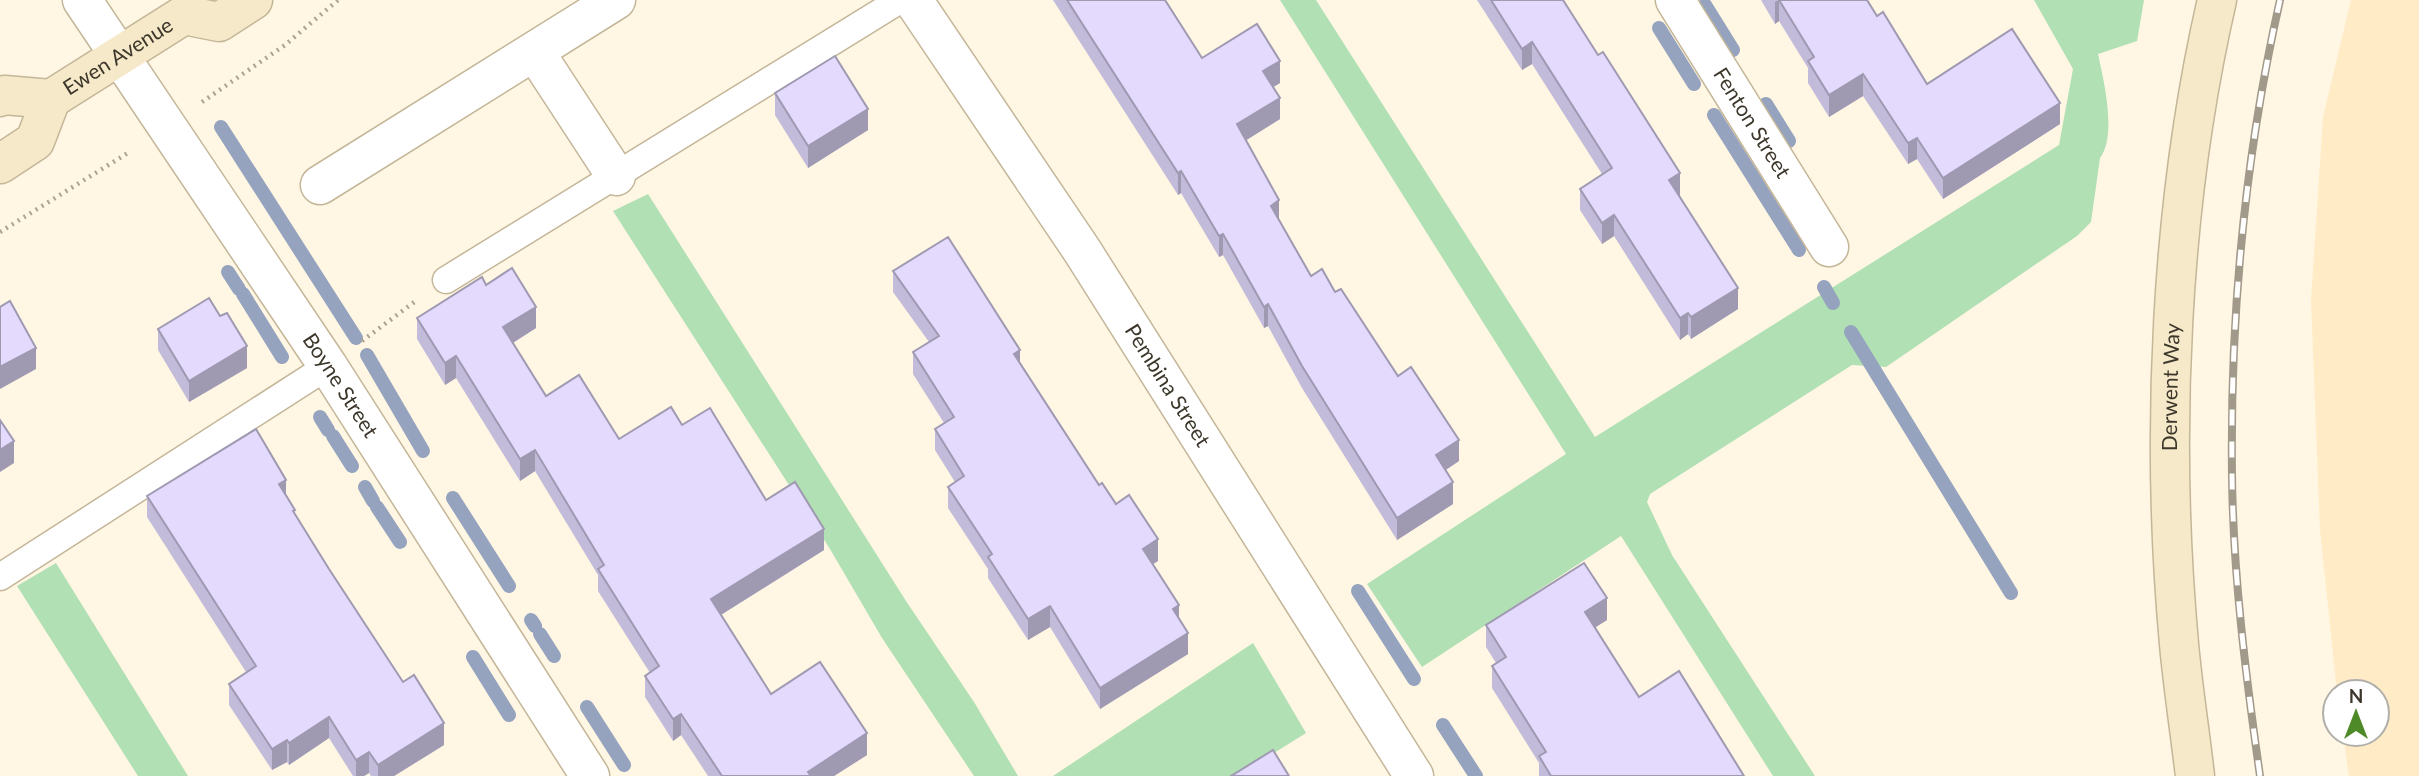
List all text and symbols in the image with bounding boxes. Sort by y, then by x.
street label: Ewen Avenue [58,11,177,99]
street label: Fenton Street [1709,62,1797,182]
street label: Pembina Street [1121,319,1217,451]
street label: Derwent Way [2156,322,2184,451]
street label: Boyne Street [298,328,385,442]
north arrow [2321,678,2391,748]
text: N [2349,684,2363,707]

